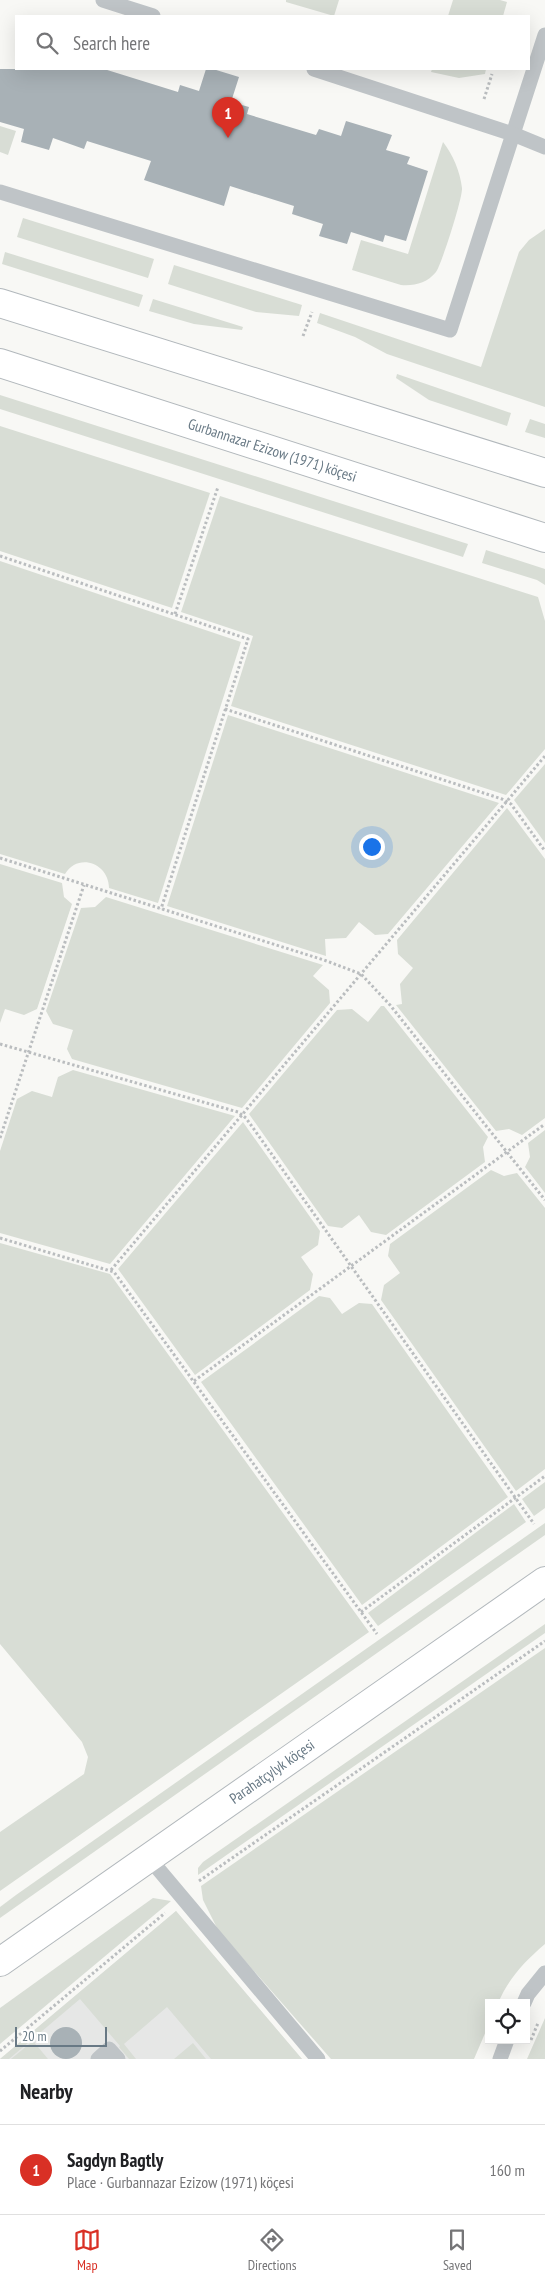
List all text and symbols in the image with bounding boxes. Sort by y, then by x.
search box [15,15,530,70]
icon: search [33,29,61,57]
text: Search here [73,31,150,55]
pin: 1 [212,97,244,138]
street label: Gurbannazar Ezizow (1971) köçesi [186,414,359,486]
your location [359,834,385,860]
street label: Parahatçylyk köçesi [226,1735,318,1808]
map controls [485,1999,530,2044]
button: locate [485,1999,530,2044]
scale bar [15,2024,108,2047]
text: 20 m [22,2027,47,2045]
text: Nearby [20,2078,73,2105]
text: Sagdyn Bagtly [67,2148,163,2172]
text: 1 [32,2160,40,2180]
text: 160 m [490,2160,525,2180]
text: Place · Gurbannazar Ezizow (1971) köçesi [67,2172,294,2192]
tab: Map [73,2226,101,2274]
tab: Directions [248,2226,296,2274]
tab: Saved [443,2226,472,2274]

